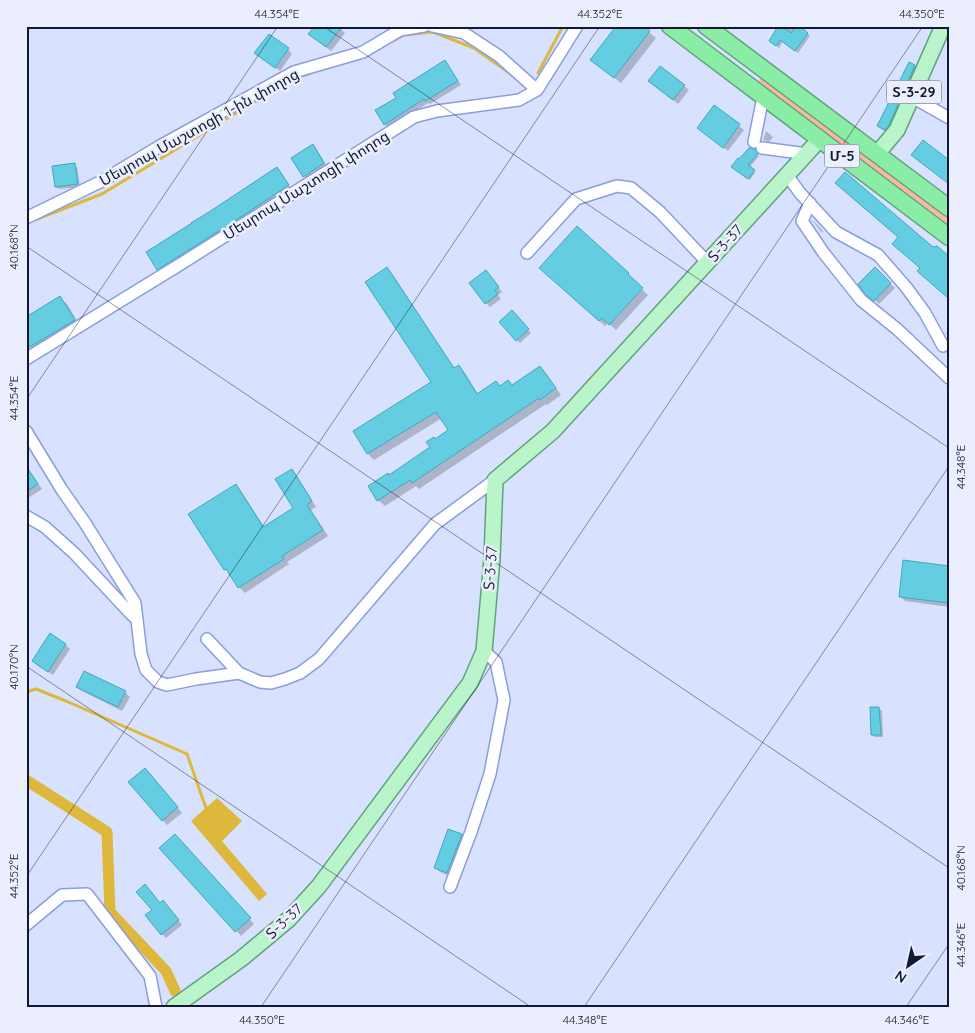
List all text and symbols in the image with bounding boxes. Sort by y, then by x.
text: 44.354°E [255,6,300,21]
text: 44.352°E [577,6,623,21]
text: 44.350°E [899,6,945,21]
street label: Մեսրոպ Մաշտոցի 1-ին փողոց [96,64,302,190]
road number: Տ-3-29 [886,80,942,104]
street label: Մեսրոպ Մաշտոցի փողոց [220,126,392,244]
road number: Մ-5 [824,144,860,168]
street label: Տ-3-37 [703,220,747,266]
text: 40.168°N [6,224,21,270]
text: 44.354°E [6,375,21,420]
text: 44.348°E [953,444,968,489]
street label: Տ-3-37 [479,545,501,590]
text: 40.170°N [6,644,21,690]
text: 40.168°N [953,845,968,891]
text: 44.352°E [6,853,21,899]
street label: Տ-3-37 [262,899,307,943]
text: 44.346°E [953,922,968,967]
north arrow [882,940,932,990]
text: N [891,966,910,987]
text: 44.350°E [239,1012,285,1027]
text: 44.348°E [563,1012,608,1027]
text: 44.346°E [885,1012,930,1027]

